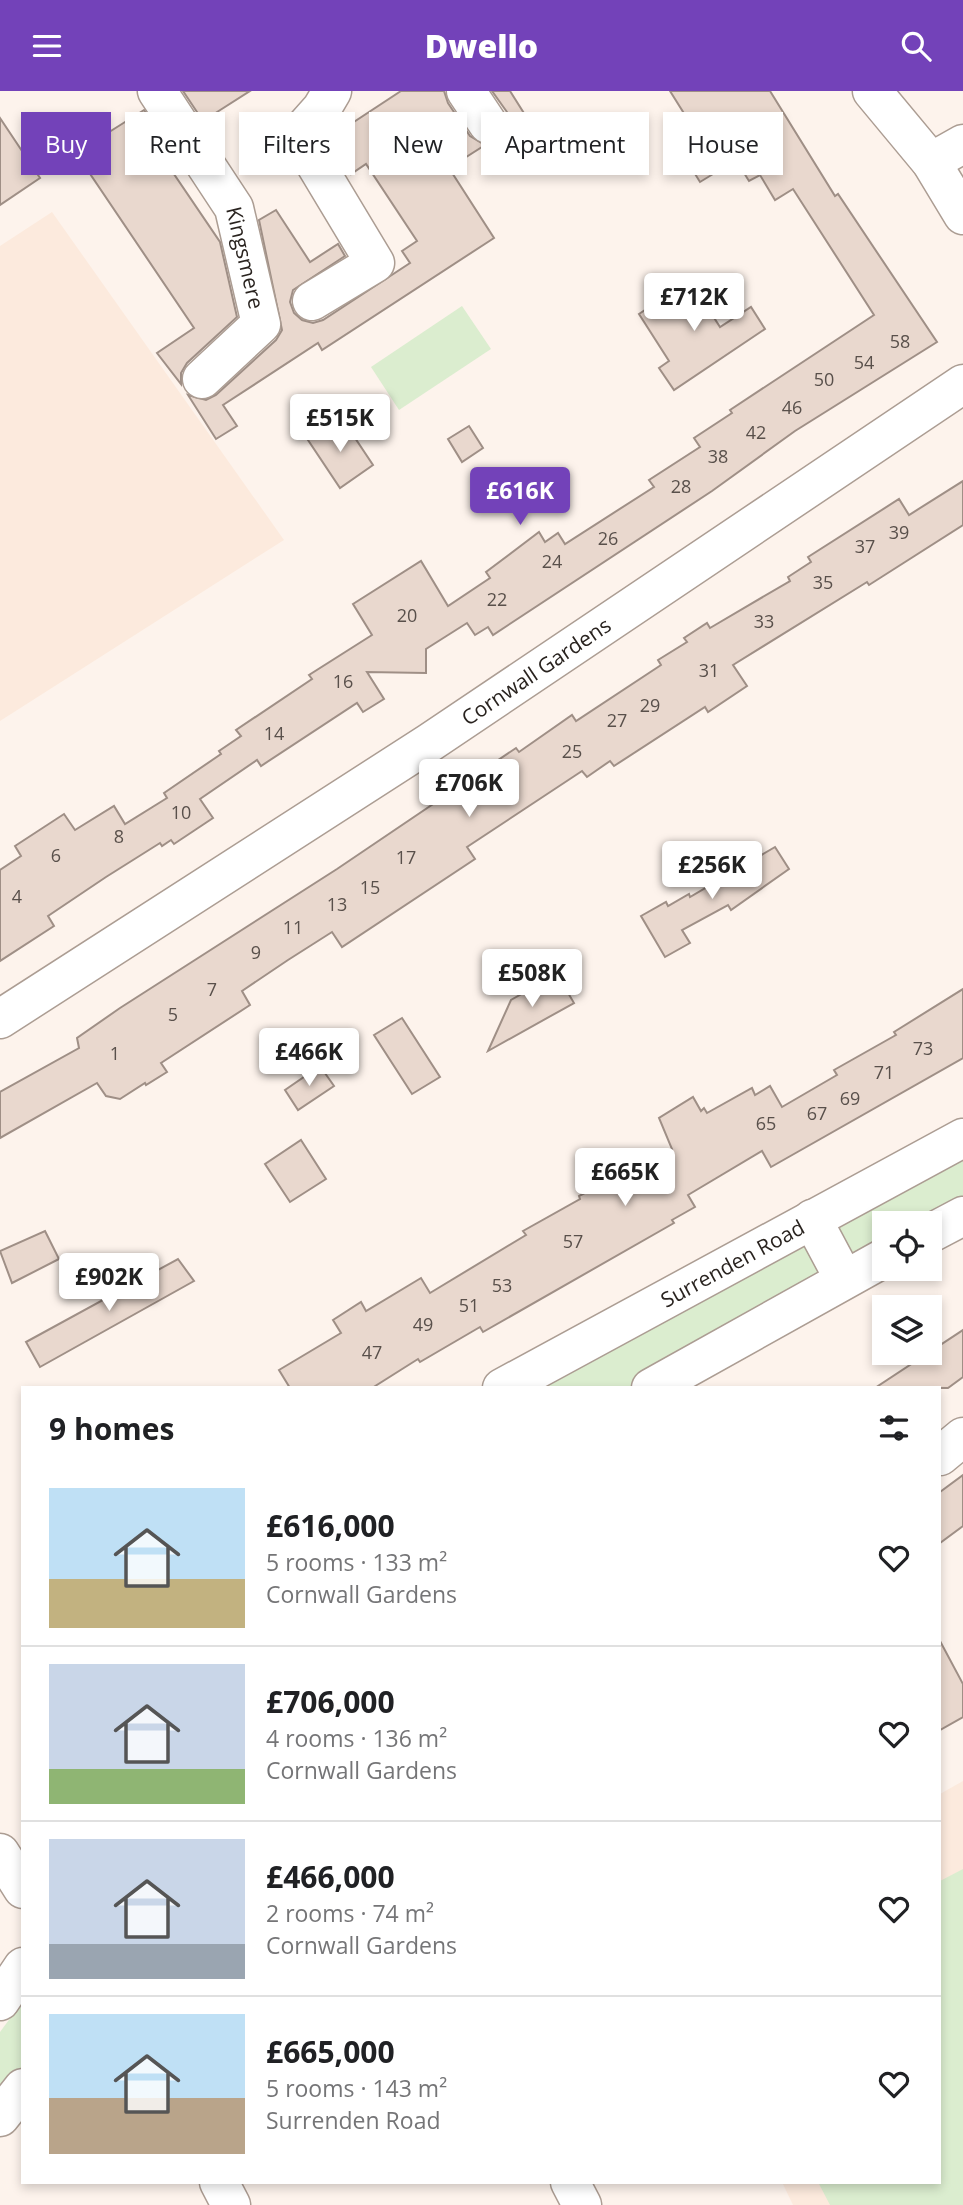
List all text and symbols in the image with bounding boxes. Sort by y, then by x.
text: Dwello [425,24,538,67]
icon: menu [28,27,66,65]
icon: search [897,27,935,65]
chip: Buy [21,112,111,175]
chip: Rent [125,112,225,175]
chip: Filters [239,112,355,175]
chip: New [369,112,467,175]
chip: Apartment [481,112,649,175]
chip: House [663,112,783,175]
street label: Kingsmere [220,204,271,311]
pin: £712K [645,273,743,333]
text: £712K [660,280,728,312]
house number: 58 [890,329,910,353]
house number: 54 [854,350,874,374]
house number: 50 [814,367,834,391]
pin: £515K [291,395,389,454]
house number: 46 [782,395,802,419]
text: £515K [306,401,374,433]
house number: 42 [746,420,766,444]
house number: 38 [708,444,728,468]
pin: £616K [471,467,569,527]
text: £616K [486,474,554,506]
house number: 28 [671,474,691,498]
house number: 39 [889,520,909,544]
house number: 26 [598,526,618,550]
house number: 37 [855,534,875,558]
house number: 24 [542,549,562,573]
house number: 35 [813,570,833,594]
house number: 22 [487,587,507,611]
house number: 20 [397,603,417,627]
house number: 33 [754,609,774,633]
street label: Cornwall Gardens [456,611,616,731]
house number: 31 [699,658,719,682]
house number: 16 [333,669,353,693]
house number: 29 [640,693,660,717]
house number: 27 [607,708,627,732]
house number: 14 [264,721,284,745]
house number: 25 [562,739,582,763]
pin: £706K [420,759,518,819]
text: £706K [435,766,503,798]
house number: 10 [171,800,191,824]
house number: 8 [114,824,124,848]
pin: £256K [663,841,761,901]
house number: 6 [51,843,61,867]
house number: 17 [396,845,416,869]
text: £256K [678,848,746,880]
house number: 15 [360,875,380,899]
house number: 4 [12,884,22,908]
house number: 13 [327,892,347,916]
house number: 11 [283,915,303,939]
house number: 9 [251,940,261,964]
pin: £508K [483,949,581,1009]
text: £508K [498,956,566,988]
house number: 7 [207,977,217,1001]
house number: 5 [168,1002,178,1026]
pin: £466K [260,1028,358,1088]
text: £466K [275,1035,343,1067]
house number: 73 [913,1036,933,1060]
house number: 1 [110,1041,120,1065]
house number: 71 [874,1060,894,1084]
house number: 69 [840,1086,860,1110]
house number: 67 [807,1101,827,1125]
house number: 65 [756,1111,776,1135]
pin: £665K [576,1149,674,1208]
text: £665K [591,1155,659,1187]
map controls [872,1211,942,1365]
button: locate [872,1211,942,1281]
street label: Surrenden Road [656,1213,809,1313]
house number: 57 [563,1229,583,1253]
pin: £902K [60,1253,158,1313]
text: £902K [75,1260,143,1292]
house number: 53 [492,1273,512,1297]
house number: 51 [459,1293,479,1317]
button: layers [872,1295,942,1365]
house number: 49 [413,1312,433,1336]
house number: 47 [362,1340,382,1364]
text: 9 homes [49,1408,174,1449]
icon: filters [875,1409,913,1447]
text: £616,000 [266,1505,395,1546]
icon: home [105,1516,189,1600]
icon: heart [875,1539,913,1577]
text: 5 rooms · 133 m² [266,1546,447,1578]
text: Cornwall Gardens [266,1578,457,1610]
text: £706,000 [266,1681,395,1722]
icon: home [105,1692,189,1776]
icon: heart [875,1715,913,1753]
text: 4 rooms · 136 m² [266,1722,447,1754]
text: Cornwall Gardens [266,1754,457,1786]
text: £466,000 [266,1856,395,1897]
icon: home [105,1867,189,1951]
icon: heart [875,1890,913,1928]
text: 2 rooms · 74 m² [266,1897,434,1929]
text: Cornwall Gardens [266,1929,457,1961]
text: £665,000 [266,2031,395,2072]
icon: home [105,2042,189,2126]
icon: heart [875,2065,913,2103]
text: 5 rooms · 143 m² [266,2072,447,2104]
text: Surrenden Road [266,2104,441,2136]

